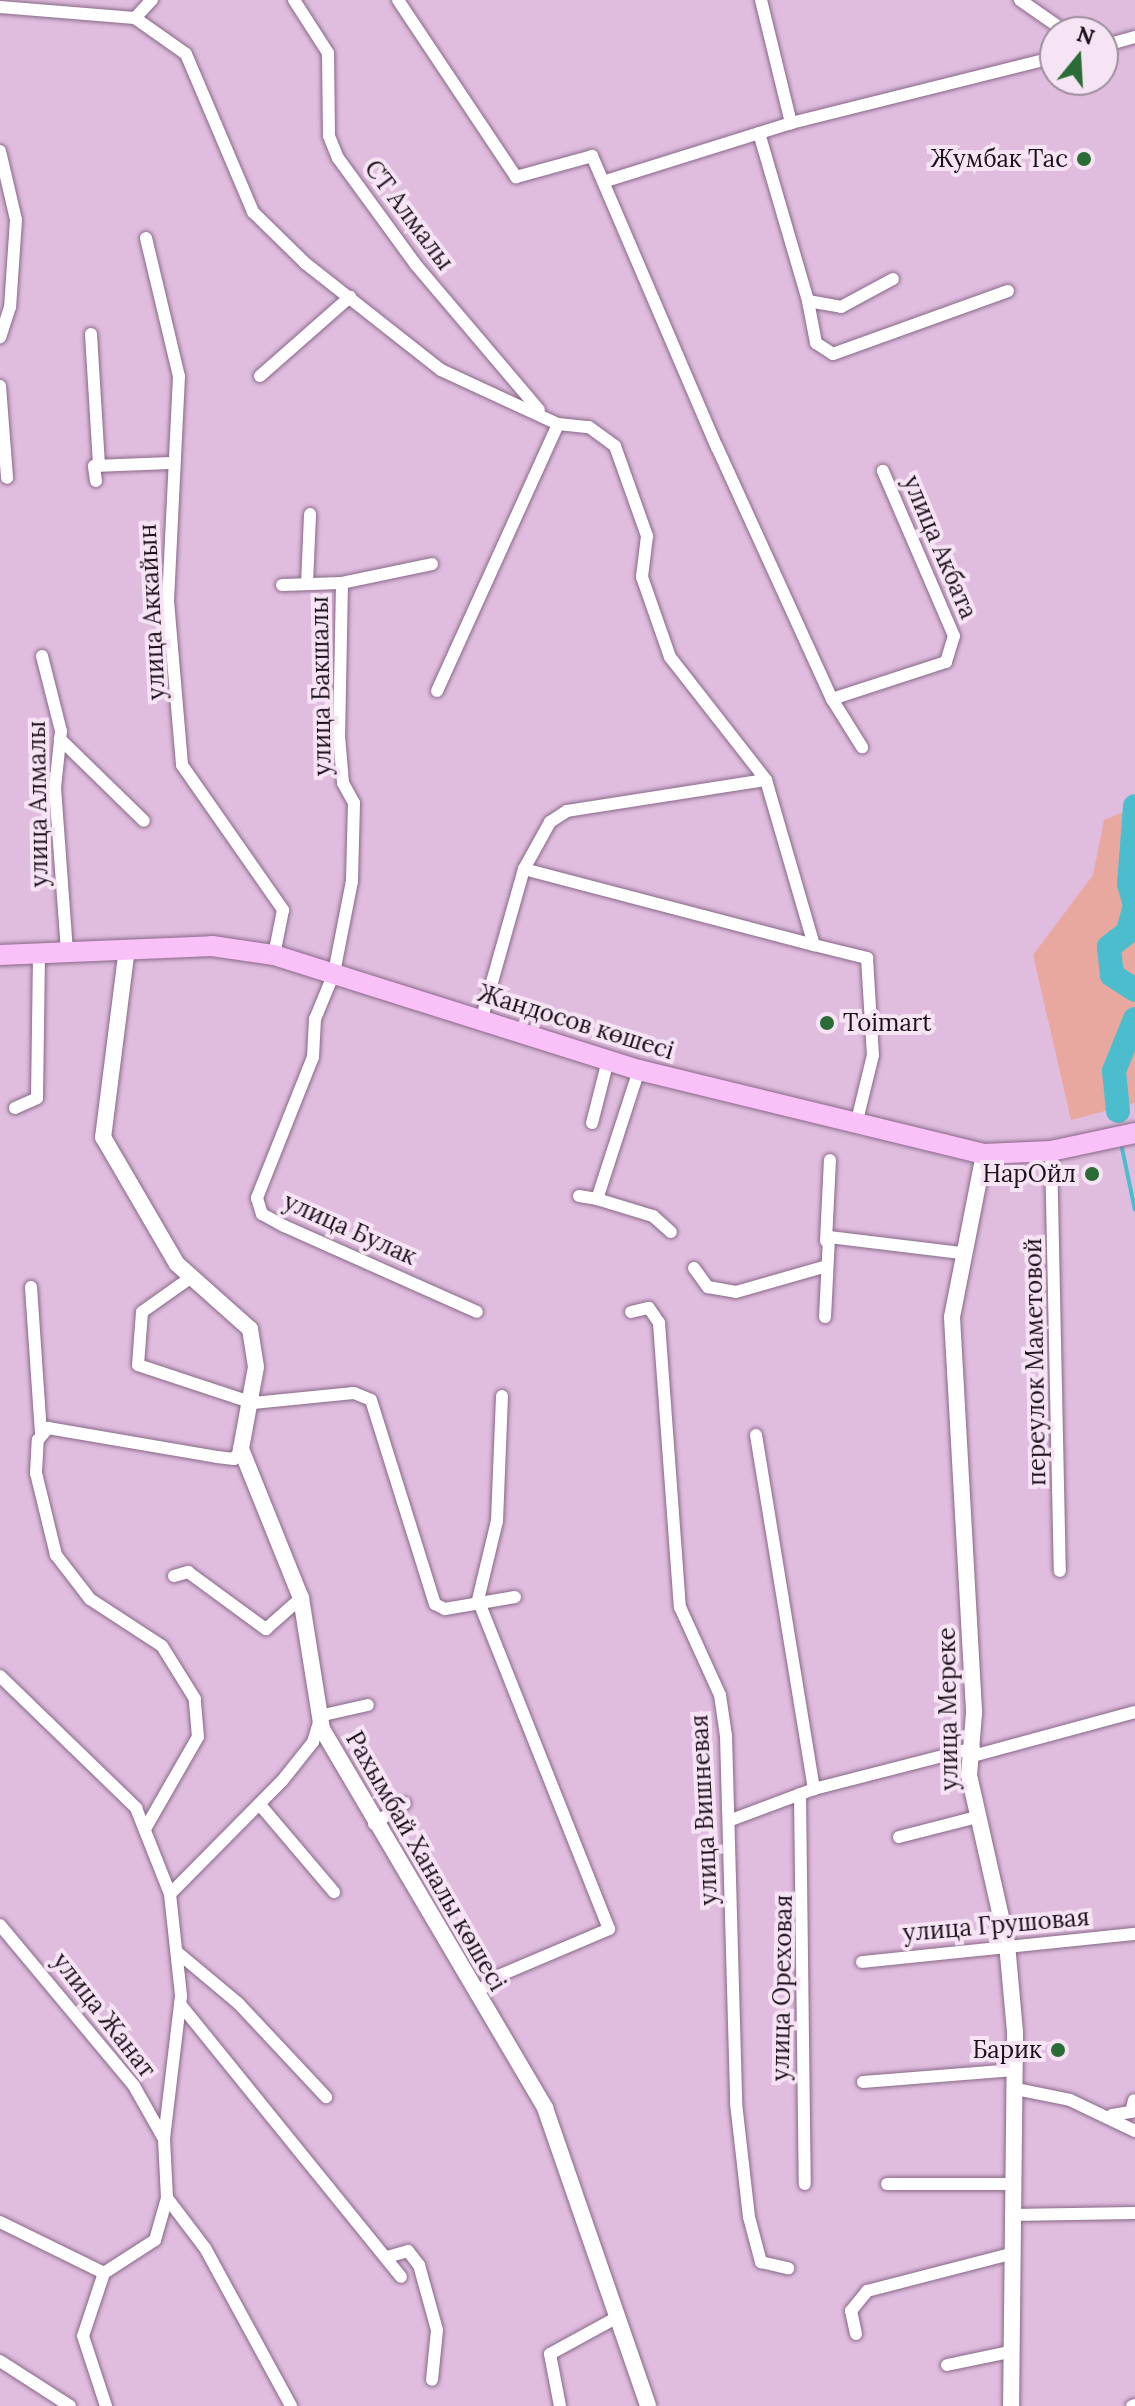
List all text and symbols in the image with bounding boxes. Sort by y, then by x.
north arrow [1039,16,1119,96]
text: N [1073,19,1098,51]
place label: Жумбак Тас [931,145,1068,173]
marker: Жумбак Тас [1075,150,1093,168]
street label: СТ Алмалы [358,155,460,275]
street label: улица Акбата [897,471,983,623]
street label: улица Аккайын [133,523,171,701]
street label: улица Бакшалы [305,596,337,776]
street label: улица Алмалы [22,720,54,888]
street label: Жандосов көшесі [475,979,677,1065]
place label: Toimart [843,1009,932,1037]
marker: Toimart [818,1014,836,1032]
place label: НарОйл [982,1160,1076,1188]
marker: НарОйл [1083,1165,1101,1183]
street label: улица Булак [279,1187,421,1271]
street label: переулок Маметовой [1018,1238,1052,1486]
street label: улица Мереке [932,1627,964,1791]
street label: улица Вишневая [685,1714,723,1906]
street label: Рахымбай Ханалы көшесі [340,1726,512,1996]
street label: улица Ореховая [766,1895,798,2081]
street label: улица Грушовая [902,1902,1090,1948]
street label: улица Жанат [46,1947,162,2083]
place label: Барик [972,2036,1042,2064]
marker: Барик [1049,2041,1067,2059]

